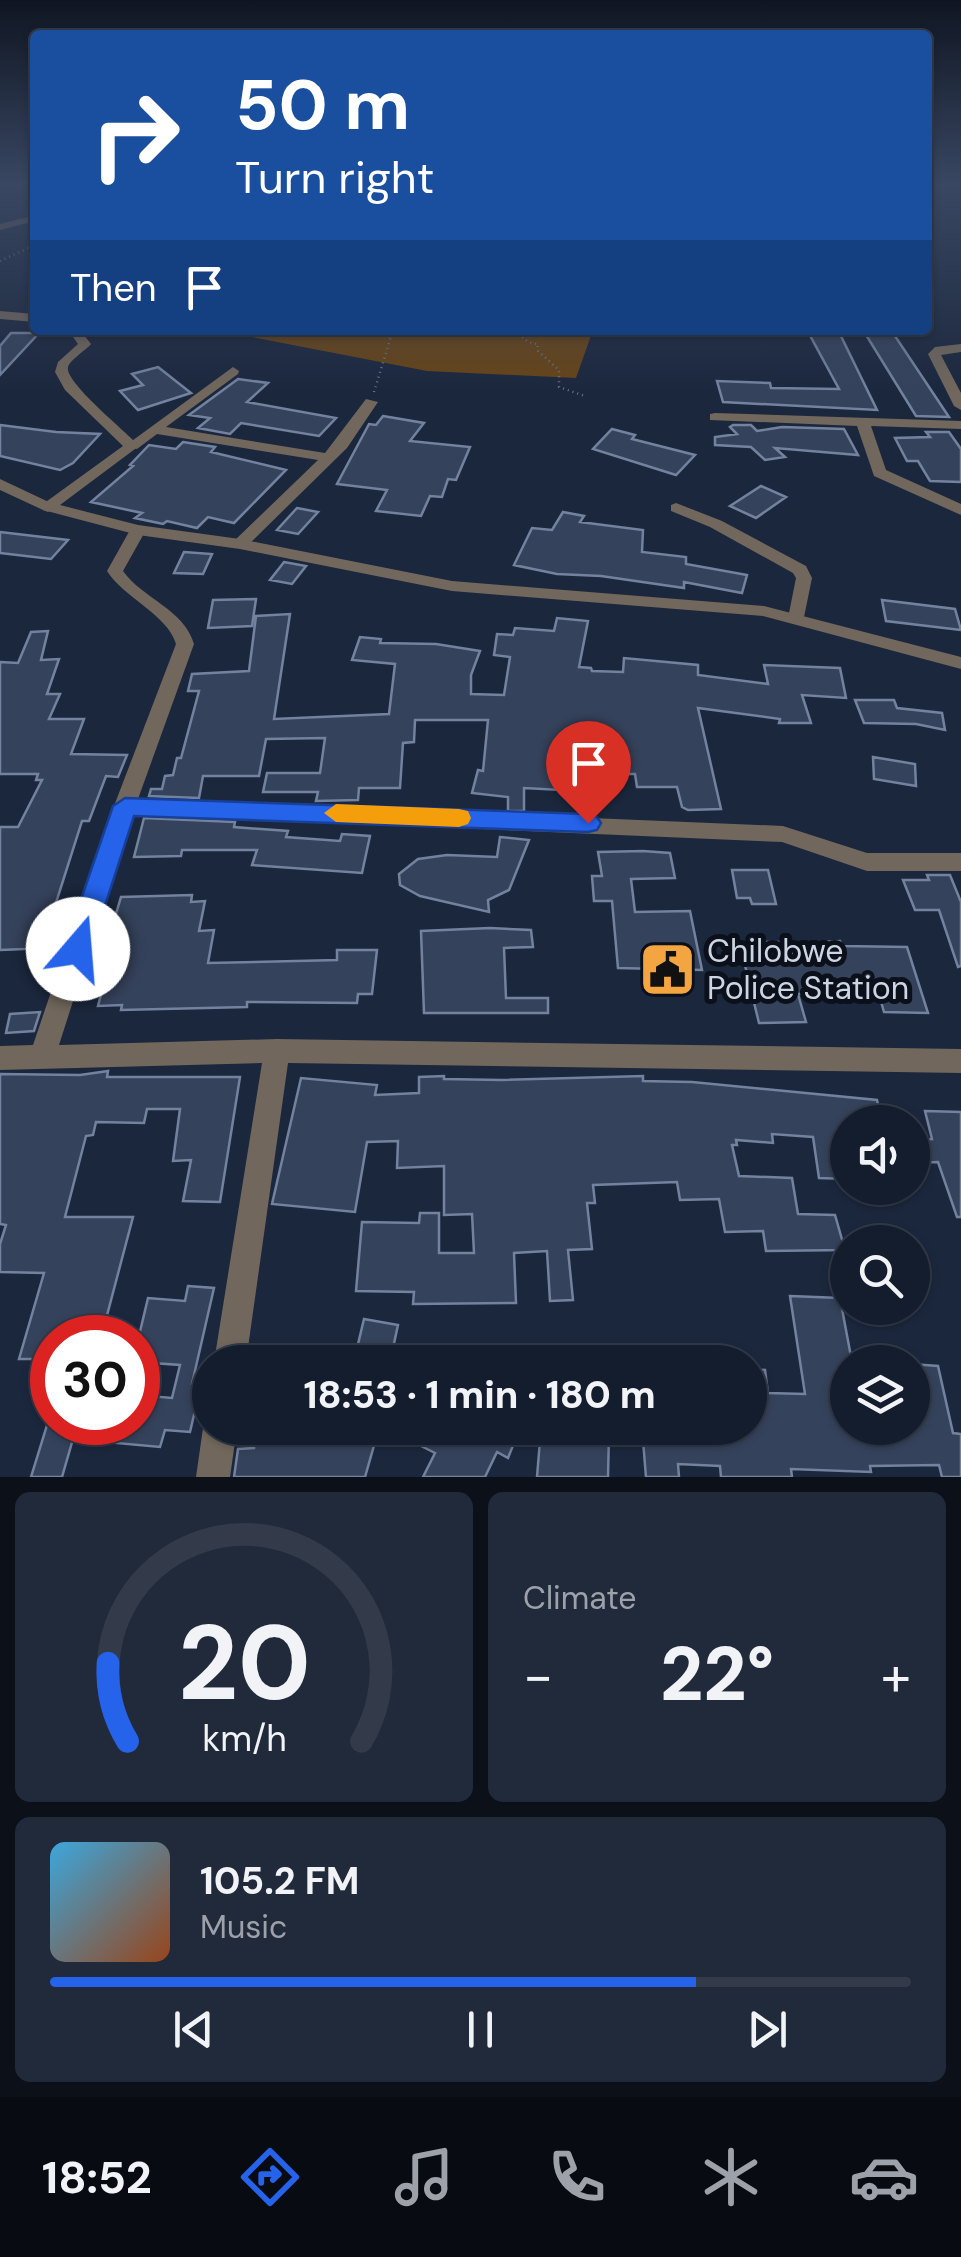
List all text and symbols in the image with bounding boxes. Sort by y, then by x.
text: 50 m [235,60,410,151]
icon: right [70,70,200,200]
text: Turn right [235,148,434,207]
icon: arrive [177,260,232,315]
text: Then [70,263,157,313]
pin [546,721,631,824]
icon: arrive [561,736,616,791]
position arrow [26,897,130,1001]
place label: Chilobwe Police Station [707,930,909,1009]
public building icon: Chilobwe Police Station [638,939,698,999]
map controls [830,1105,930,1445]
button: sound [830,1105,930,1205]
button: search [830,1225,930,1325]
speed limit sign: 30 [30,1315,160,1445]
button: layers [830,1345,930,1445]
text: 18:53 · 1 min · 180 m [303,1370,656,1420]
text: Climate [523,1577,637,1619]
text: 20 [178,1596,310,1731]
text: 22° [660,1626,774,1723]
text: − [523,1640,553,1712]
text: + [881,1640,911,1712]
text: km/h [202,1716,286,1762]
text: 105.2 FM [200,1856,359,1906]
text: Music [200,1906,287,1948]
icon: previous [166,2002,221,2057]
icon: pause [453,2002,508,2057]
icon: next [740,2002,795,2057]
icon: directions [235,2142,305,2212]
icon: music [389,2142,459,2212]
icon: phone [542,2142,612,2212]
icon: climate [696,2142,766,2212]
icon: car [849,2142,919,2212]
text: 18:52 [42,2148,152,2207]

